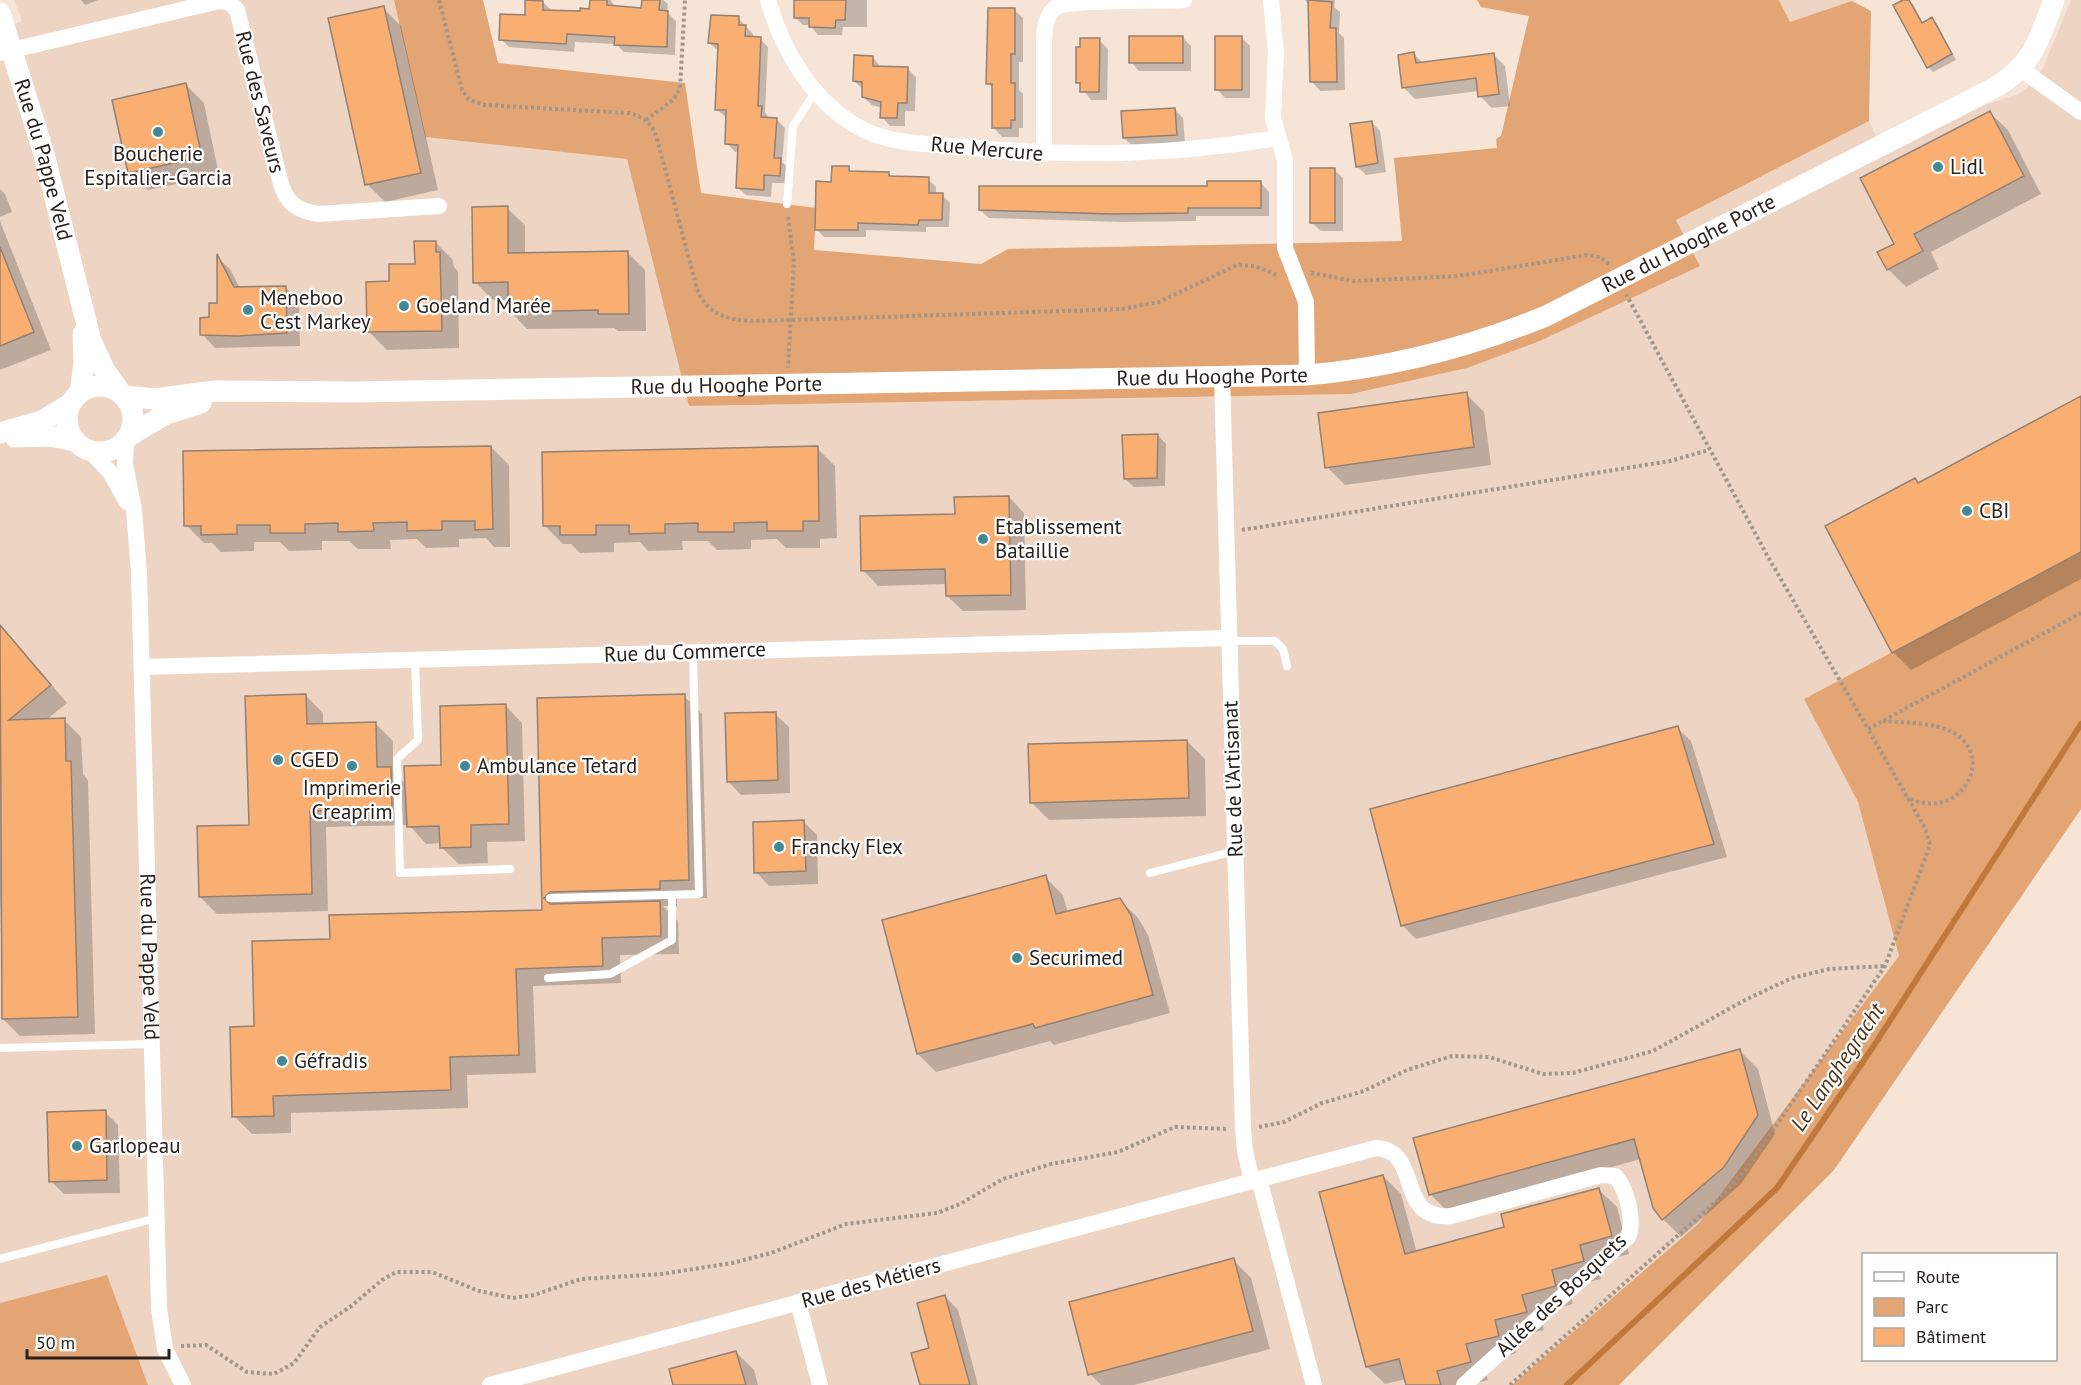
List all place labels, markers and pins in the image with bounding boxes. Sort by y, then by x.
marker: Boucherie Espitalier-Garcia [151,125,165,139]
place label: Boucherie Espitalier-Garcia [84,140,232,191]
place label: Lidl [1950,153,1984,180]
marker: Lidl [1931,160,1945,174]
place label: Meneboo C'est Markey [260,284,371,335]
place label: Goeland Marée [416,292,551,319]
marker: Goeland Marée [397,299,411,313]
marker: Meneboo C'est Markey [241,303,255,317]
place label: CBI [1979,497,2009,524]
marker: CBI [1960,504,1974,518]
place label: Etablissement Bataillie [995,513,1122,564]
marker: Etablissement Bataillie [976,532,990,546]
place label: CGED [290,746,339,773]
place label: Ambulance Tetard [477,752,637,779]
marker: CGED [271,753,285,767]
marker: Imprimerie Creaprim [345,759,359,773]
marker: Ambulance Tetard [458,759,472,773]
place label: Imprimerie Creaprim [303,774,401,825]
place label: Francky Flex [791,833,903,860]
marker: Francky Flex [772,840,786,854]
place label: Securimed [1029,944,1123,971]
marker: Securimed [1010,951,1024,965]
place label: Géfradis [294,1047,368,1074]
marker: Géfradis [275,1054,289,1068]
place label: Garlopeau [89,1132,181,1159]
marker: Garlopeau [70,1139,84,1153]

